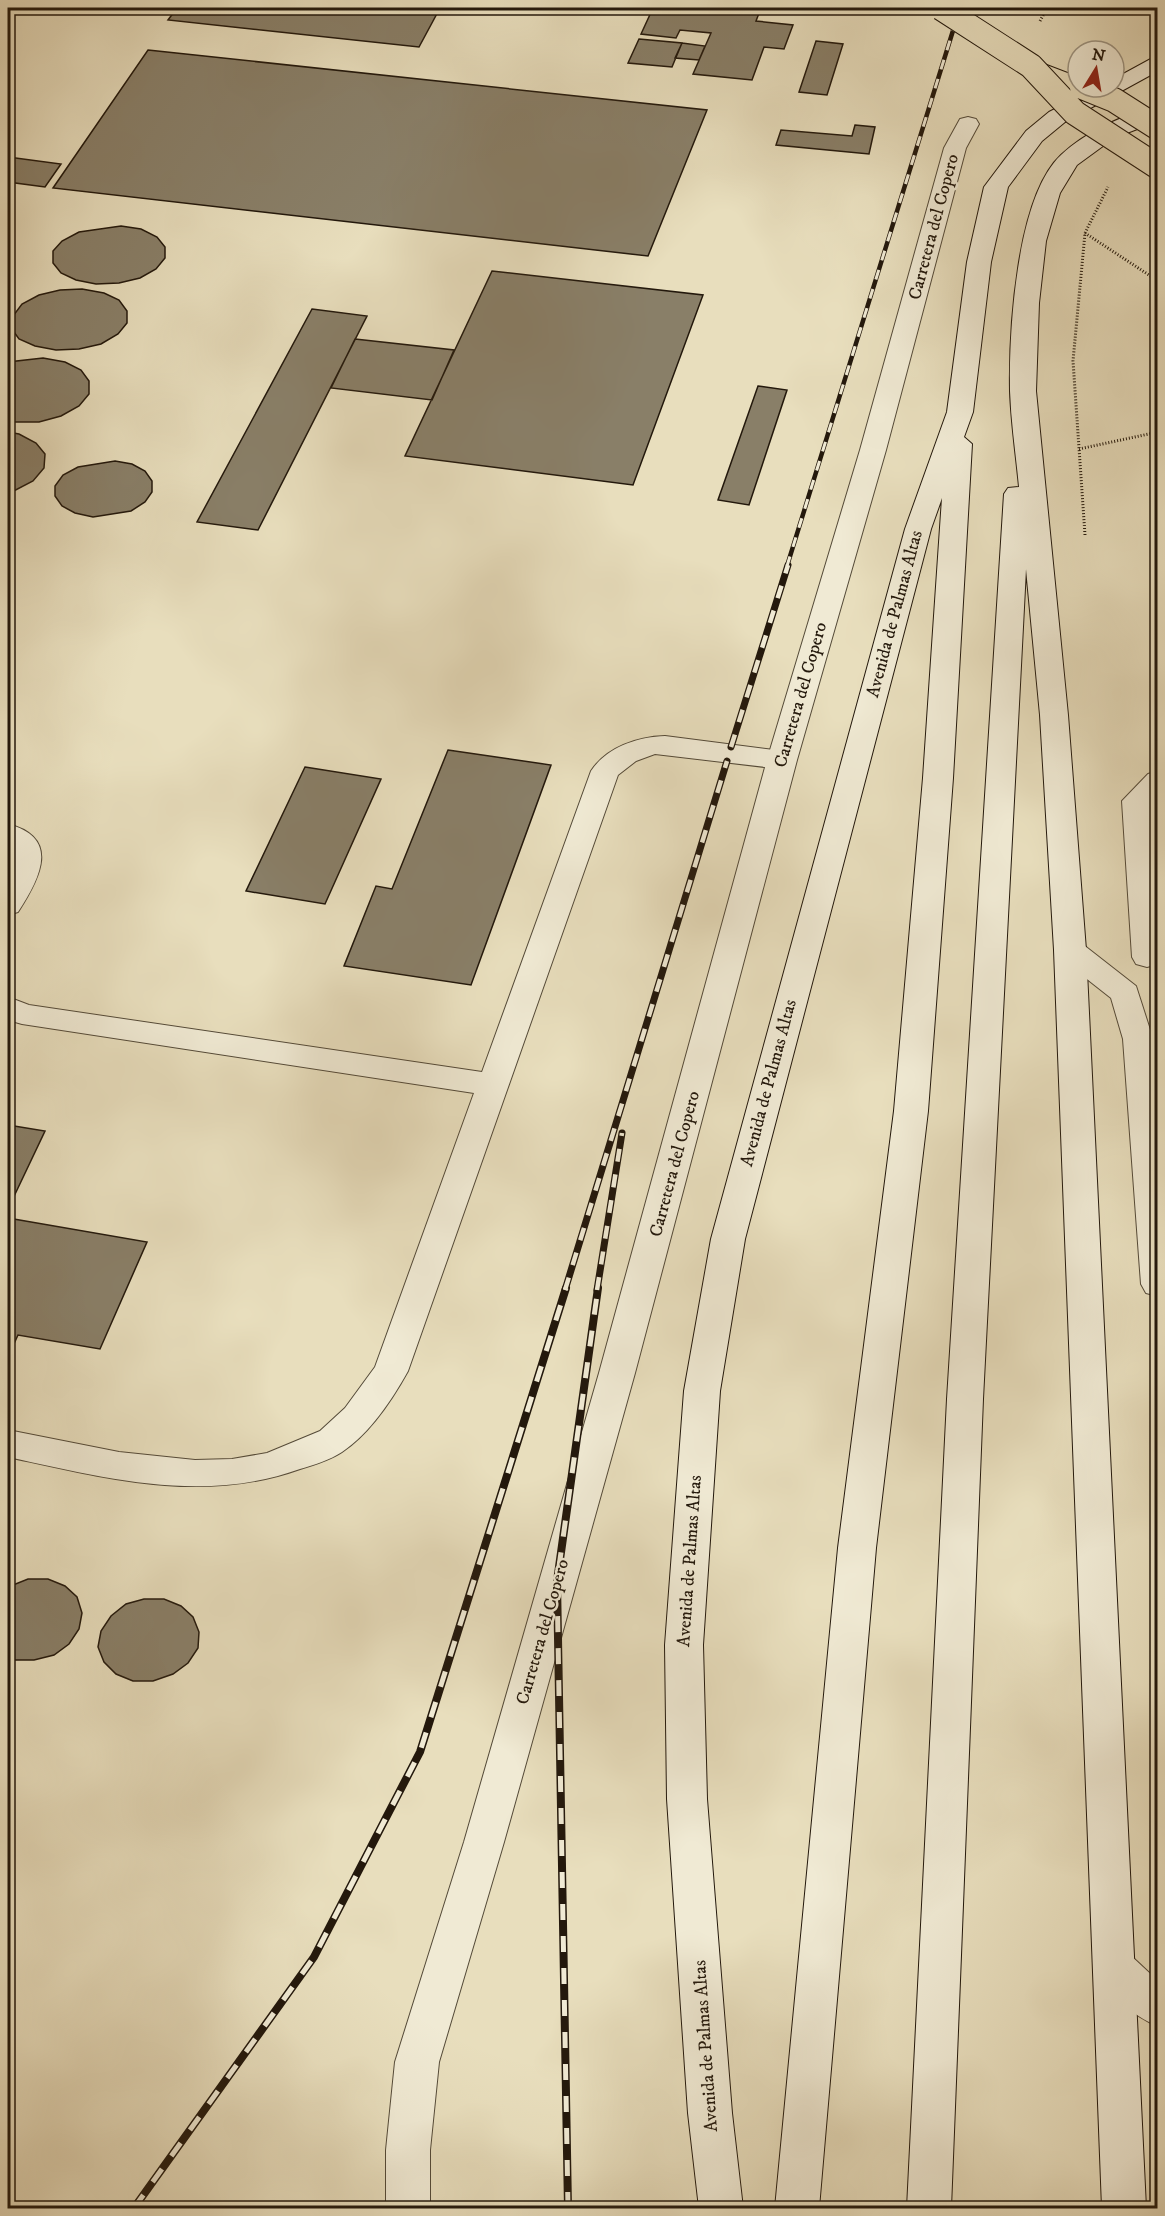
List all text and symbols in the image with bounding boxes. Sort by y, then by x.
north arrow [1066,39,1126,99]
text: N [1090,44,1107,66]
street label: Carretera del Copero [904,151,964,302]
street label: Avenida de Palmas Altas [862,528,928,700]
street label: Carretera del Copero [770,620,832,770]
street label: Avenida de Palmas Altas [736,997,802,1169]
street label: Carretera del Copero [645,1088,705,1239]
street label: Avenida de Palmas Altas [673,1474,707,1648]
street label: Carretera del Copero [512,1557,574,1707]
street label: Avenida de Palmas Altas [689,1959,723,2133]

